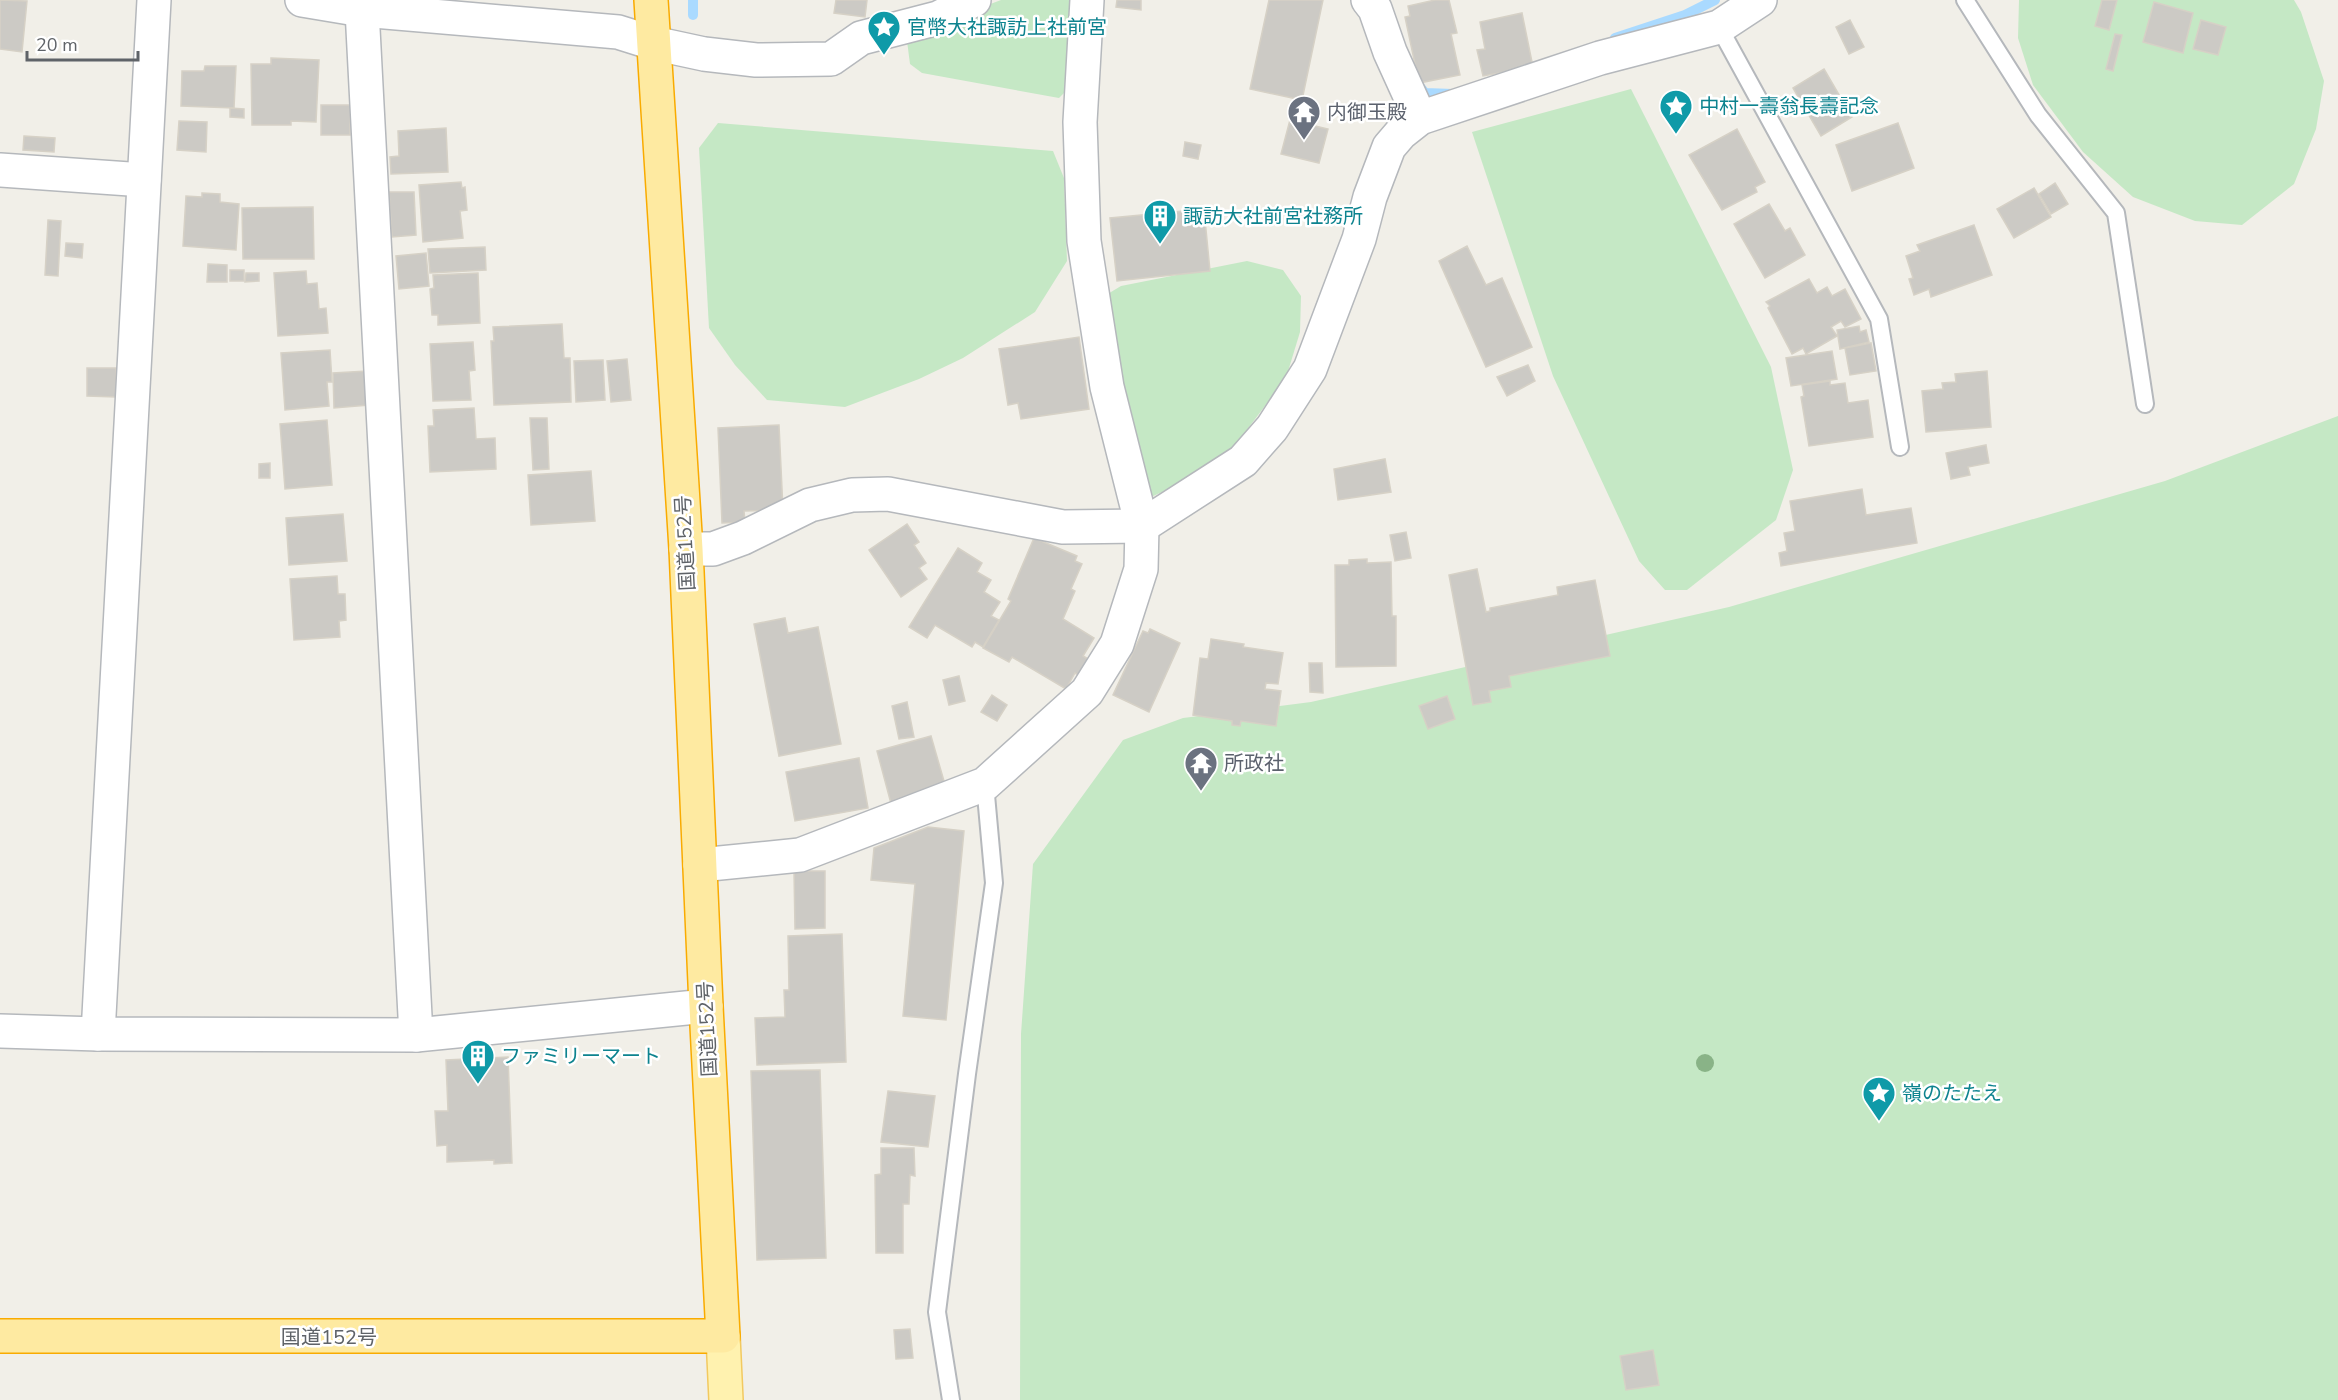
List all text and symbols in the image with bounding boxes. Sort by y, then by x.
place icon: 官幣大社諏訪上社前宮 [866,9,902,56]
place label: 官幣大社諏訪上社前宮 [907,14,1107,41]
scale bar [27,24,138,62]
text: 20 m [36,33,78,57]
place icon: 中村一壽翁長壽記念 [1658,88,1694,135]
place label: 中村一壽翁長壽記念 [1699,93,1879,120]
temple icon: 内御玉殿 [1286,94,1322,141]
place label: 内御玉殿 [1327,99,1407,126]
building icon: 諏訪大社前宮社務所 [1142,198,1178,245]
place label: 諏訪大社前宮社務所 [1183,203,1363,230]
street label: 国道152号 [670,494,701,592]
temple icon: 所政社 [1183,745,1219,792]
place label: 所政社 [1224,750,1284,777]
street label: 国道152号 [692,980,723,1078]
building icon: ファミリーマート [460,1038,496,1085]
place label: ファミリーマート [501,1043,661,1070]
place icon: 嶺のたたえ [1861,1075,1897,1122]
place label: 嶺のたたえ [1902,1080,2002,1107]
street label: 国道152号 [281,1324,377,1351]

